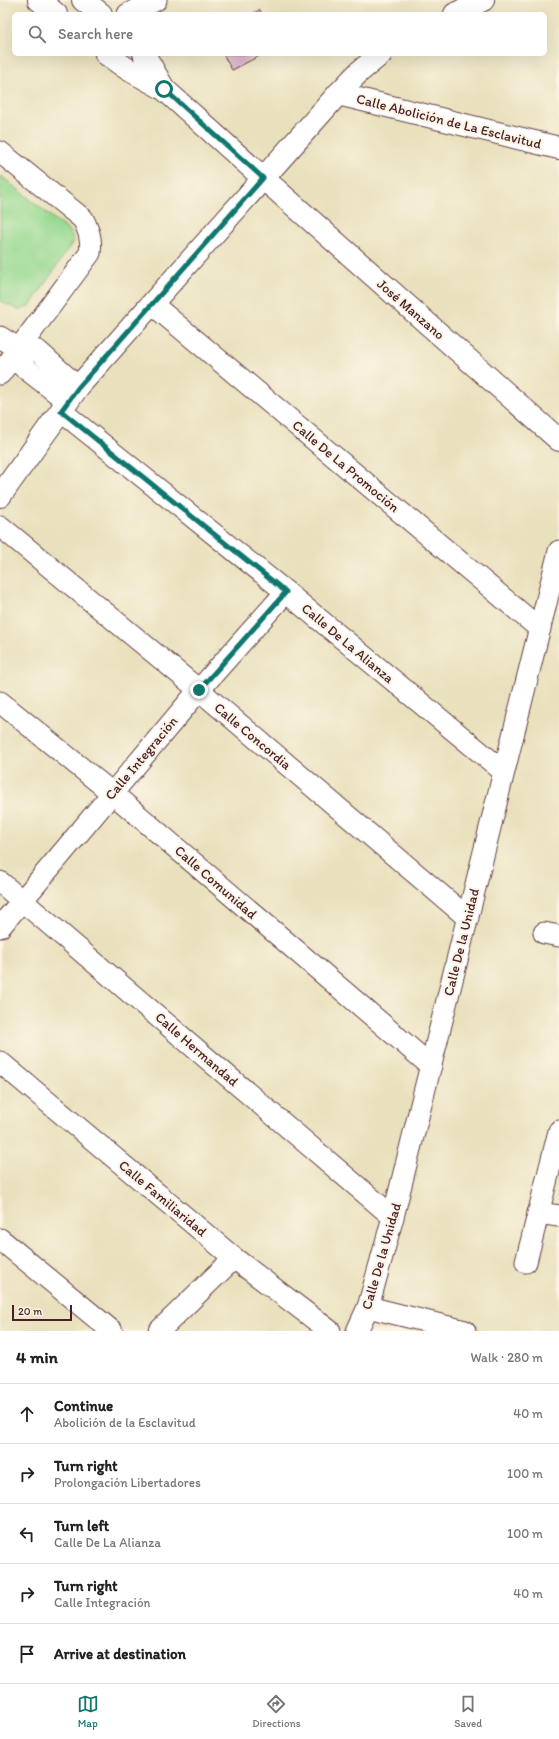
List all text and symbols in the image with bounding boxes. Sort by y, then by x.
search box [12,12,547,56]
icon: search [26,23,48,45]
text: Search here [58,25,133,43]
route start [155,80,173,98]
street label: Calle Abolición de La Esclavitud [355,90,544,153]
street label: José Manzano [373,275,448,343]
street label: Calle De La Promoción [289,417,403,516]
street label: Calle De La Alianza [298,600,398,687]
route end [190,681,208,699]
street label: Calle Concordia [211,699,295,774]
street label: Calle Integración [101,713,182,804]
street label: Calle Comunidad [171,842,261,923]
street label: Calle De la Unidad [440,886,483,998]
street label: Calle Hermandad [152,1009,242,1090]
street label: Calle Familiaridad [115,1157,210,1240]
street label: Calle De la Unidad [358,1200,405,1312]
scale bar [12,1303,72,1322]
text: 20 m [18,1305,42,1318]
text: 4 min [16,1347,58,1367]
text: Walk · 280 m [470,1350,543,1365]
text: Continue [54,1397,113,1415]
icon: ahead [16,1403,38,1425]
text: 40 m [513,1406,543,1421]
text: Abolición de la Esclavitud [54,1415,196,1430]
text: Turn right [54,1457,118,1475]
icon: right [16,1463,38,1485]
text: 100 m [507,1466,543,1481]
text: Prolongación Libertadores [54,1475,201,1490]
text: Turn left [54,1517,109,1535]
icon: left [16,1523,38,1545]
text: 100 m [507,1526,543,1541]
text: Calle De La Alianza [54,1535,161,1550]
text: Turn right [54,1577,118,1595]
icon: right [16,1583,38,1605]
text: 40 m [513,1586,543,1601]
text: Calle Integración [54,1595,151,1610]
icon: arrive [16,1643,38,1665]
text: Arrive at destination [54,1645,186,1663]
tab: Map [77,1693,99,1730]
tab: Directions [252,1693,301,1730]
tab: Saved [454,1693,482,1730]

